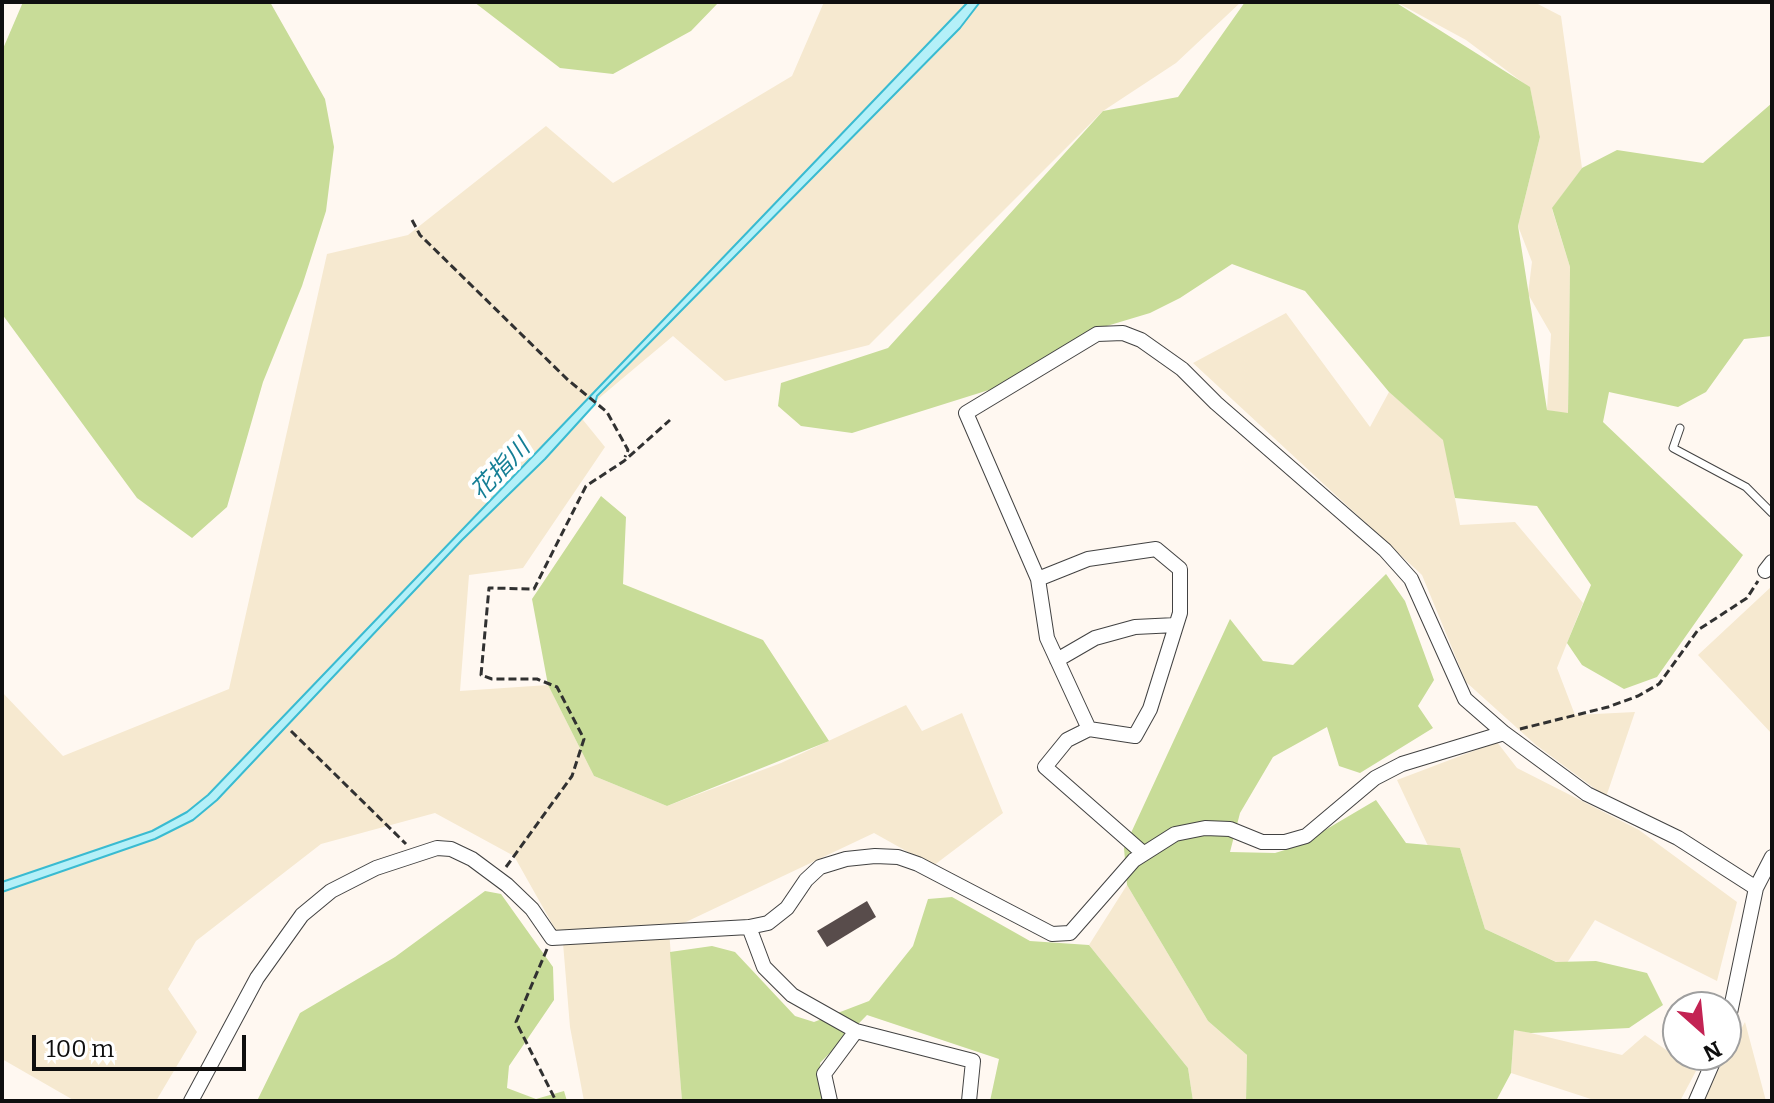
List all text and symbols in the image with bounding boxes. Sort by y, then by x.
water label: 花指川 [466,434,536,506]
north arrow [1662,991,1742,1071]
scale bar [36,1019,250,1069]
text: 100 m [46,1035,114,1063]
text: N [1699,1035,1726,1067]

